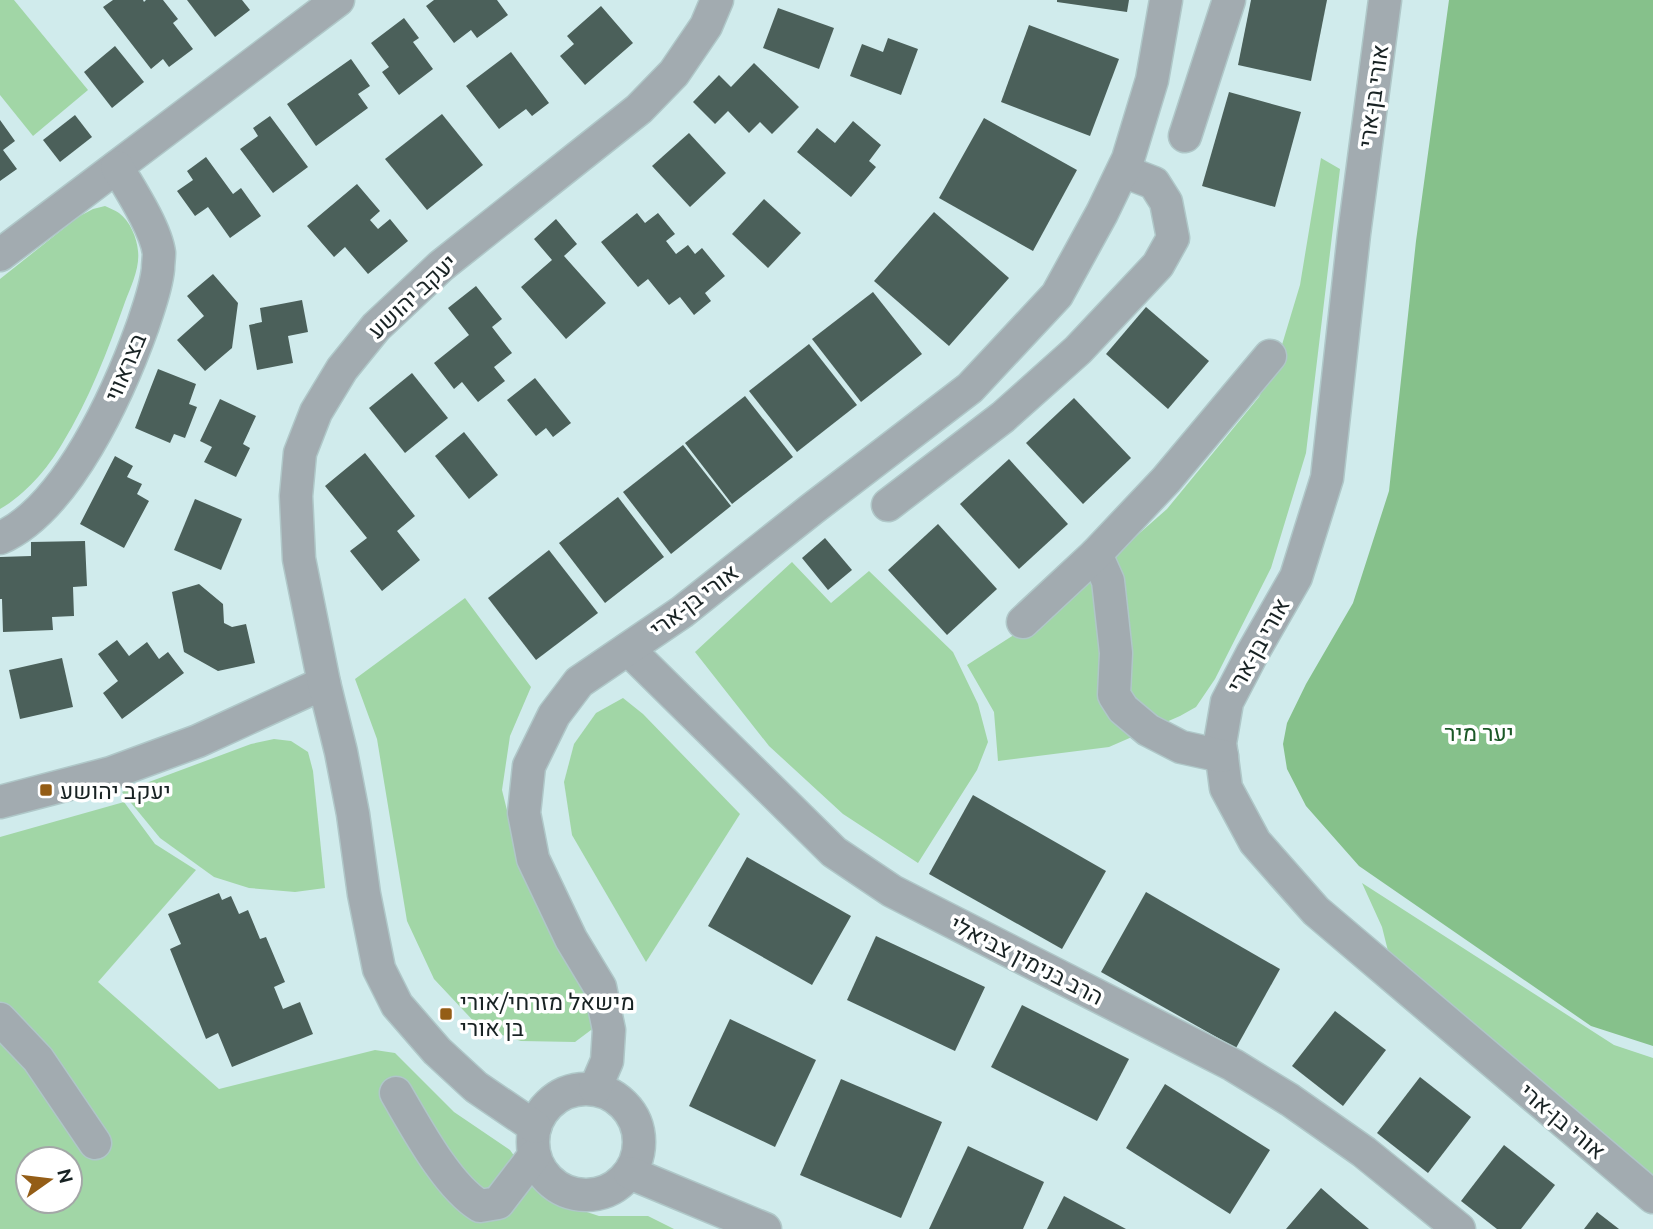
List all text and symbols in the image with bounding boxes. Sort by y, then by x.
street label: אורי בן-ארי [1353,43,1394,149]
street label: יעקב יהושע [363,249,462,344]
street label: בצראווי [100,329,150,405]
street label: אורי בן-ארי [645,559,743,642]
street label: אורי בן-ארי [1222,594,1295,697]
park label: יער מיר [1444,720,1514,745]
place label: יעקב יהושע [60,778,171,804]
marker: יעקב יהושע [38,782,54,798]
street label: הרב בנימין צביאלי [946,911,1108,1010]
place label: מישאל מזרחי/אורי בן אורי [460,989,635,1041]
marker: מישאל מזרחי/אורי בן אורי [438,1006,454,1022]
street label: אורי בן-ארי [1515,1078,1611,1165]
north arrow [14,1145,84,1215]
text: N [53,1166,78,1185]

